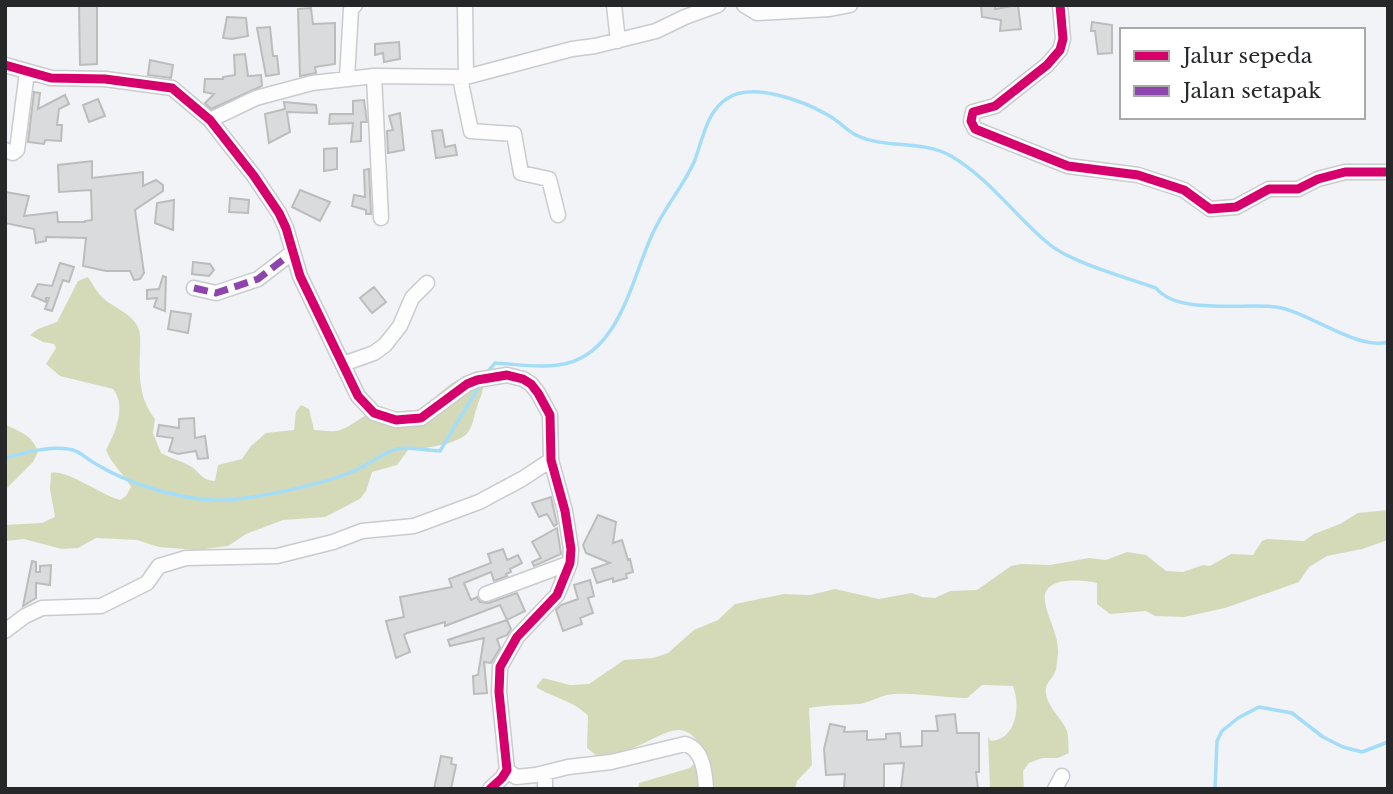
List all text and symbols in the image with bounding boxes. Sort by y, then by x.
legend [1120,28,1365,119]
text: Jalur sepeda [1180,43,1313,69]
text: Jalan setapak [1180,78,1321,104]

